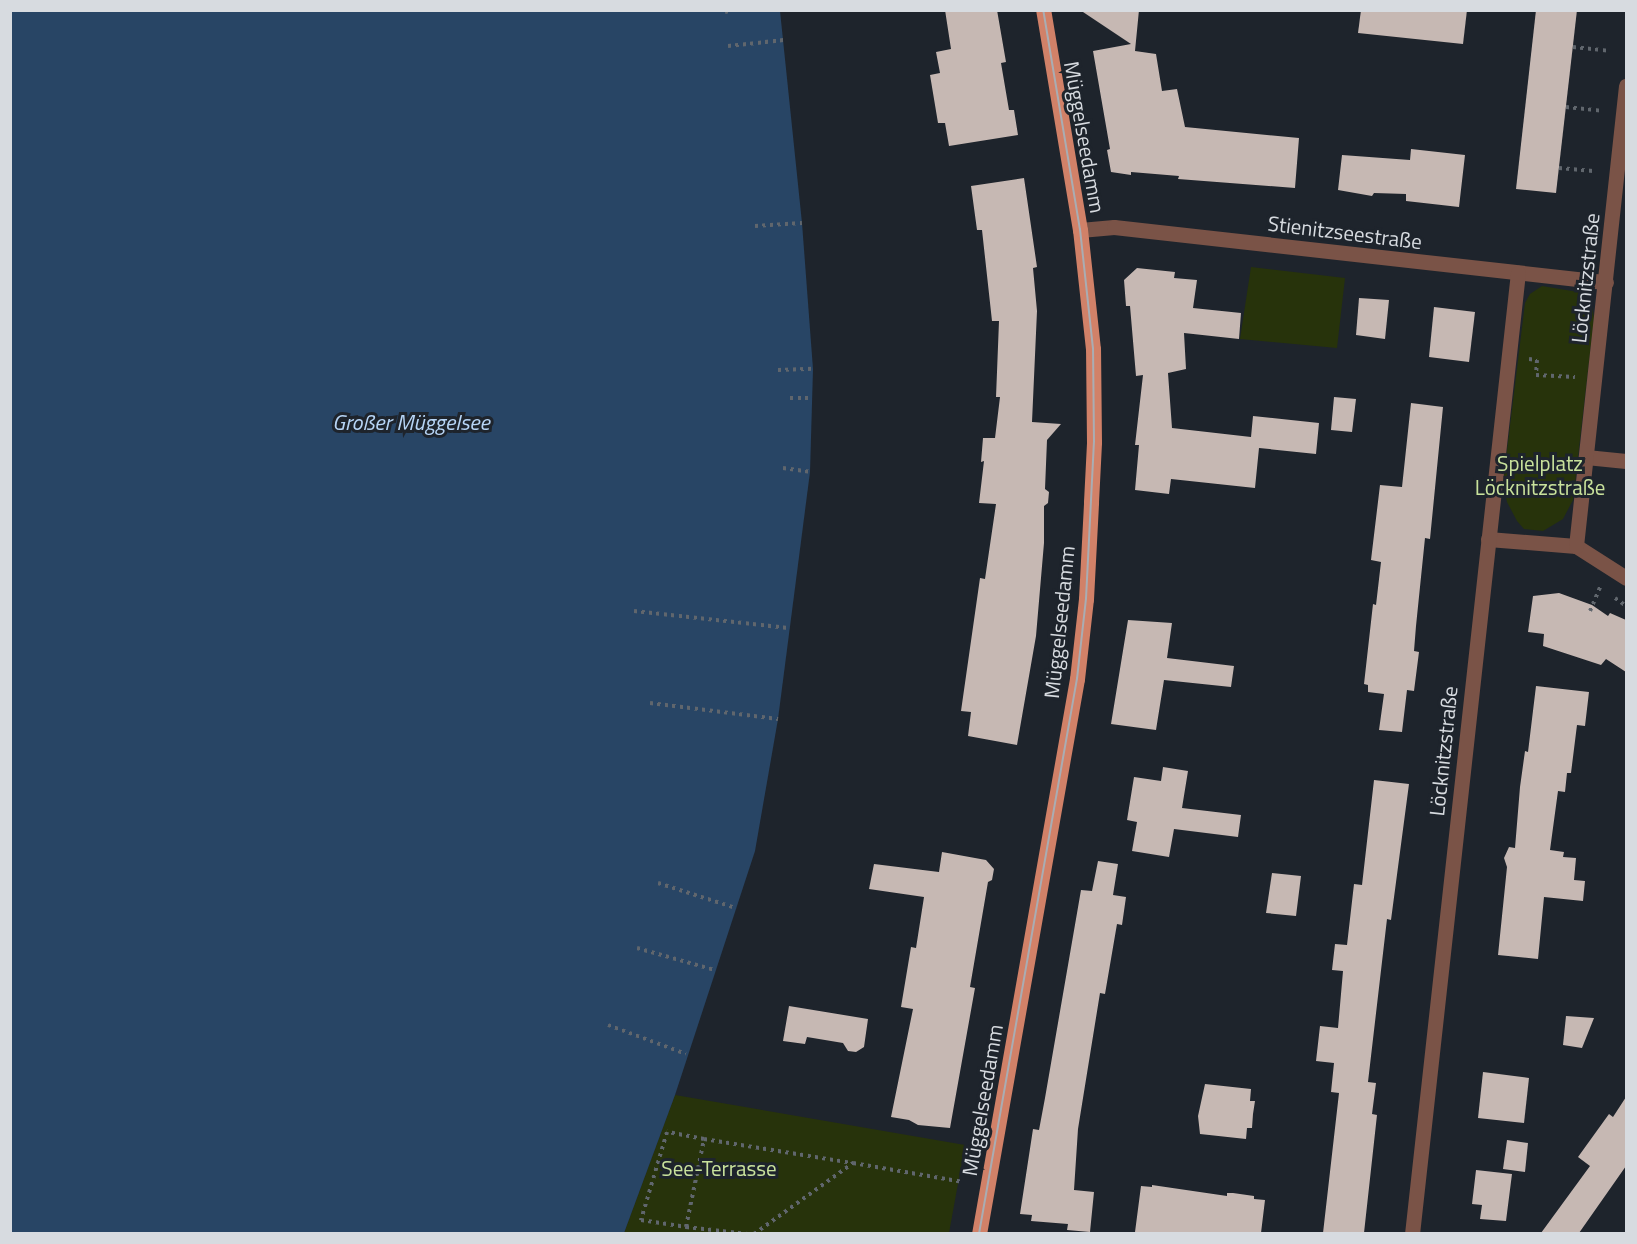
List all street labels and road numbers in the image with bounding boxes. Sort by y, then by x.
street label: Müggelseedamm [1059,59,1111,215]
street label: Stienitzseestraße [1266,210,1424,254]
street label: Löcknitzstraße [1566,212,1604,344]
street label: Müggelseedamm [1038,544,1080,700]
street label: Löcknitzstraße [1424,685,1462,817]
street label: Müggelseedamm [956,1022,1008,1178]

